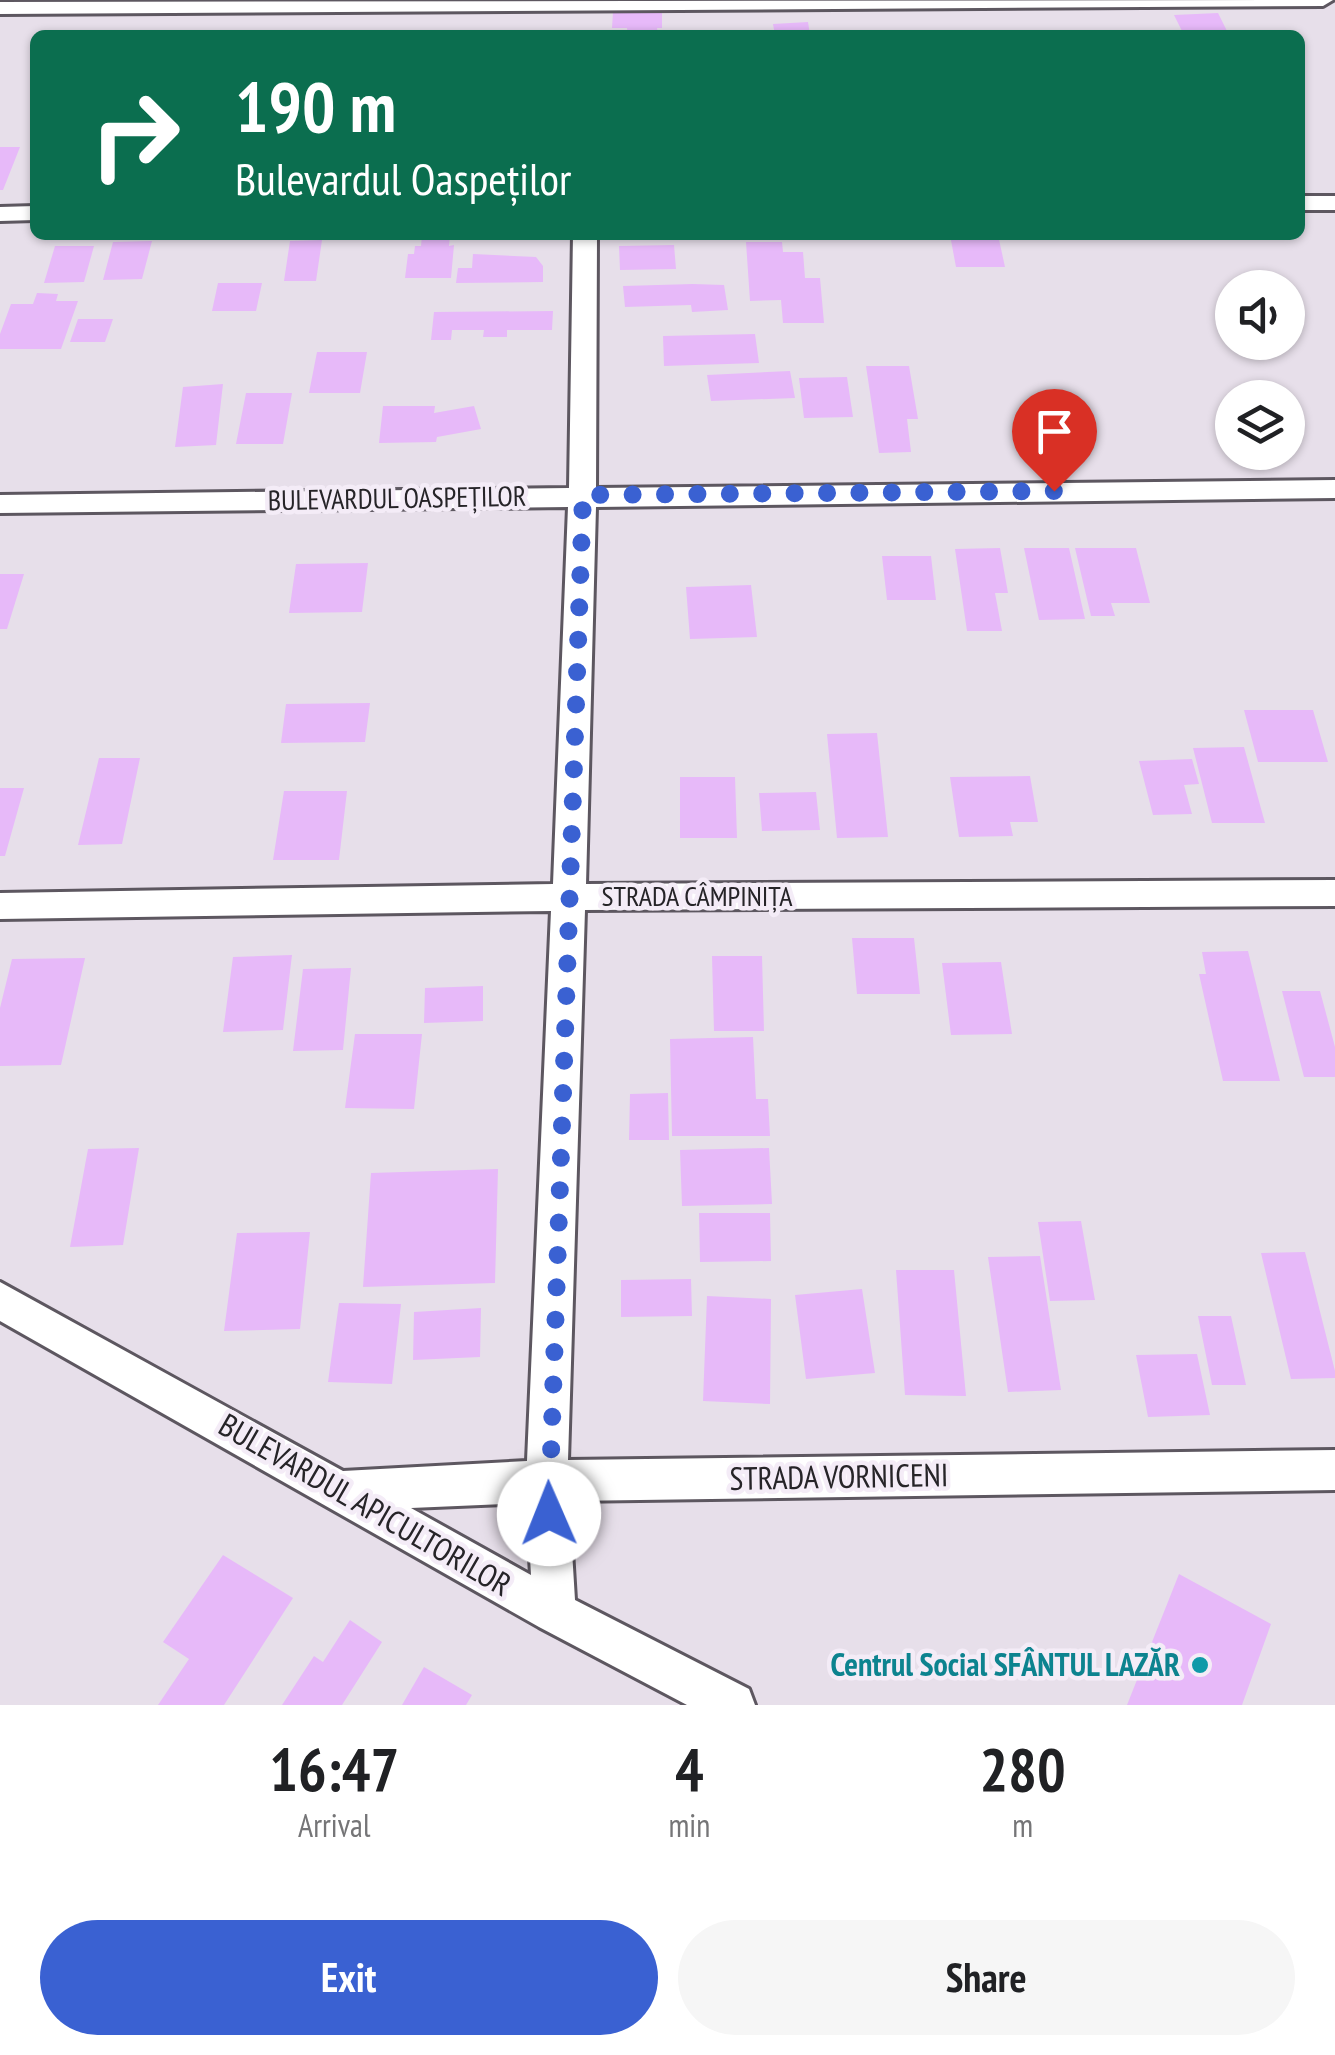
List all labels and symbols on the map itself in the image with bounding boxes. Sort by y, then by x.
pin [1012,389,1097,492]
street label: BULEVARDUL OASPEȚILOR [268,477,526,518]
street label: STRADA CÂMPINIȚA [601,877,793,914]
street label: BULEVARDUL APICULTORILOR [212,1403,519,1605]
street label: STRADA VORNICENI [729,1453,949,1499]
position arrow [497,1462,601,1566]
place label: Centrul Social SFÂNTUL LAZĂR [830,1643,1180,1685]
marker: Centrul Social SFÂNTUL LAZĂR [1189,1654,1211,1676]

